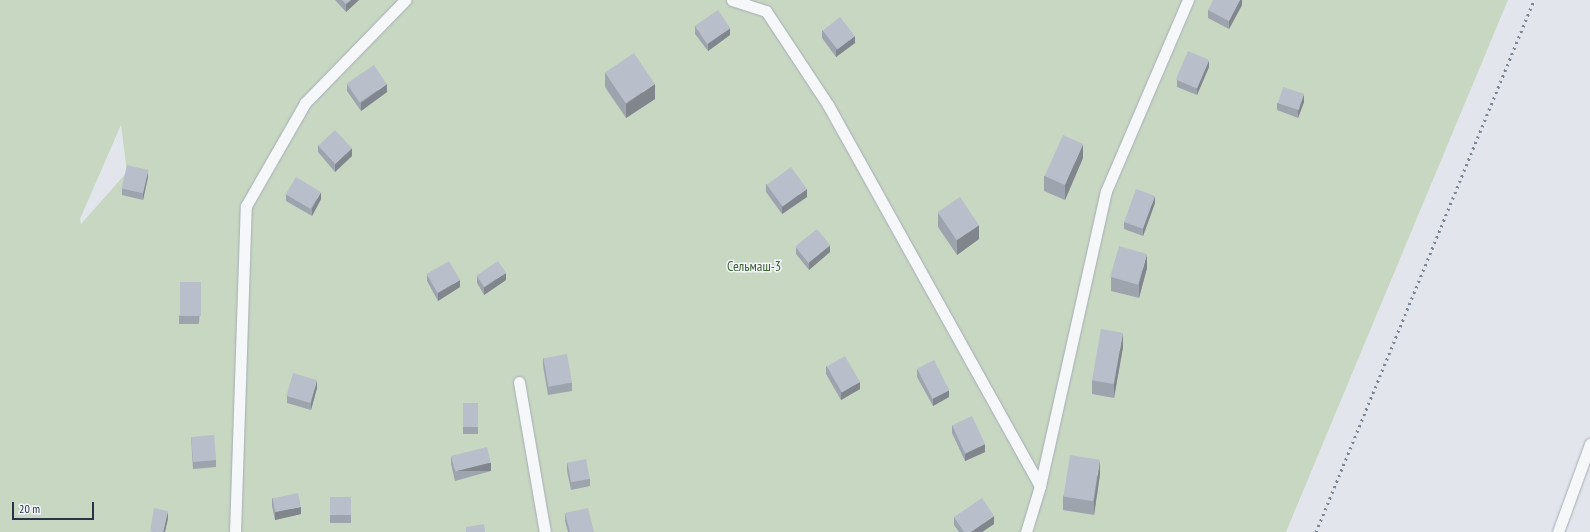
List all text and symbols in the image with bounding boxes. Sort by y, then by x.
park label: Сельмаш-3 [727,258,781,274]
scale bar [14,494,96,520]
text: 20 m [19,501,40,516]

